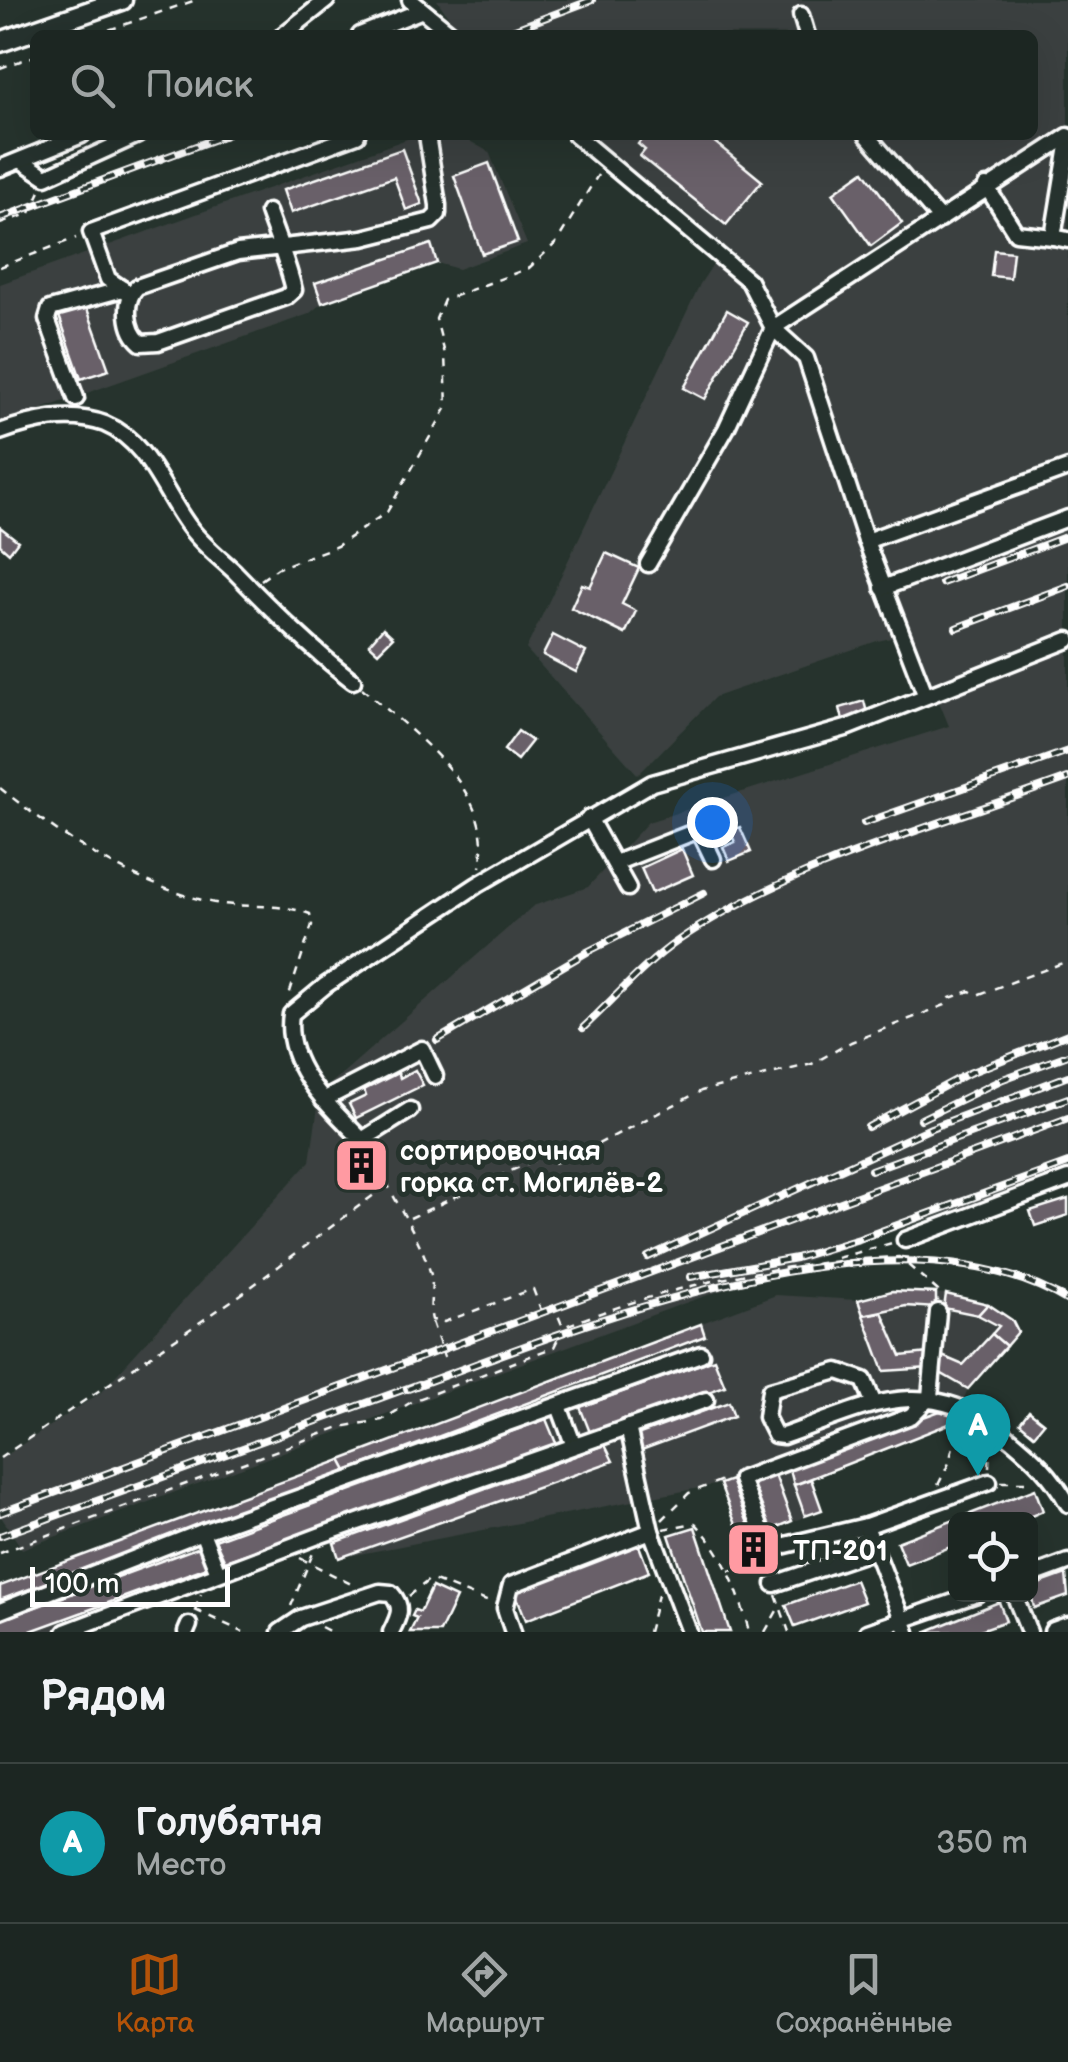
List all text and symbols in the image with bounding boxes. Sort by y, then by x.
search box [30,30,1038,140]
icon: search [65,58,120,113]
text: Поиск [145,63,253,108]
your location [687,797,738,848]
place label: сортировочная горка ст. Могилёв-2 [400,1135,663,1200]
building icon: сортировочная горка ст. Могилёв-2 [331,1136,391,1196]
pin: A [946,1394,1010,1476]
map controls [948,1512,1038,1602]
button: locate [948,1512,1038,1602]
building icon: ТП-201 [724,1520,784,1580]
place label: ТП-201 [793,1535,888,1568]
scale bar [30,1562,230,1606]
text: 100 m [45,1568,119,1601]
text: Рядом [40,1672,167,1723]
text: Голубятня [135,1801,323,1846]
text: A [63,1824,82,1863]
text: 350 m [936,1824,1028,1863]
text: Место [135,1846,226,1885]
tab: Карта [116,1947,194,2040]
tab: Маршрут [425,1947,544,2040]
tab: Сохранённые [776,1947,952,2040]

